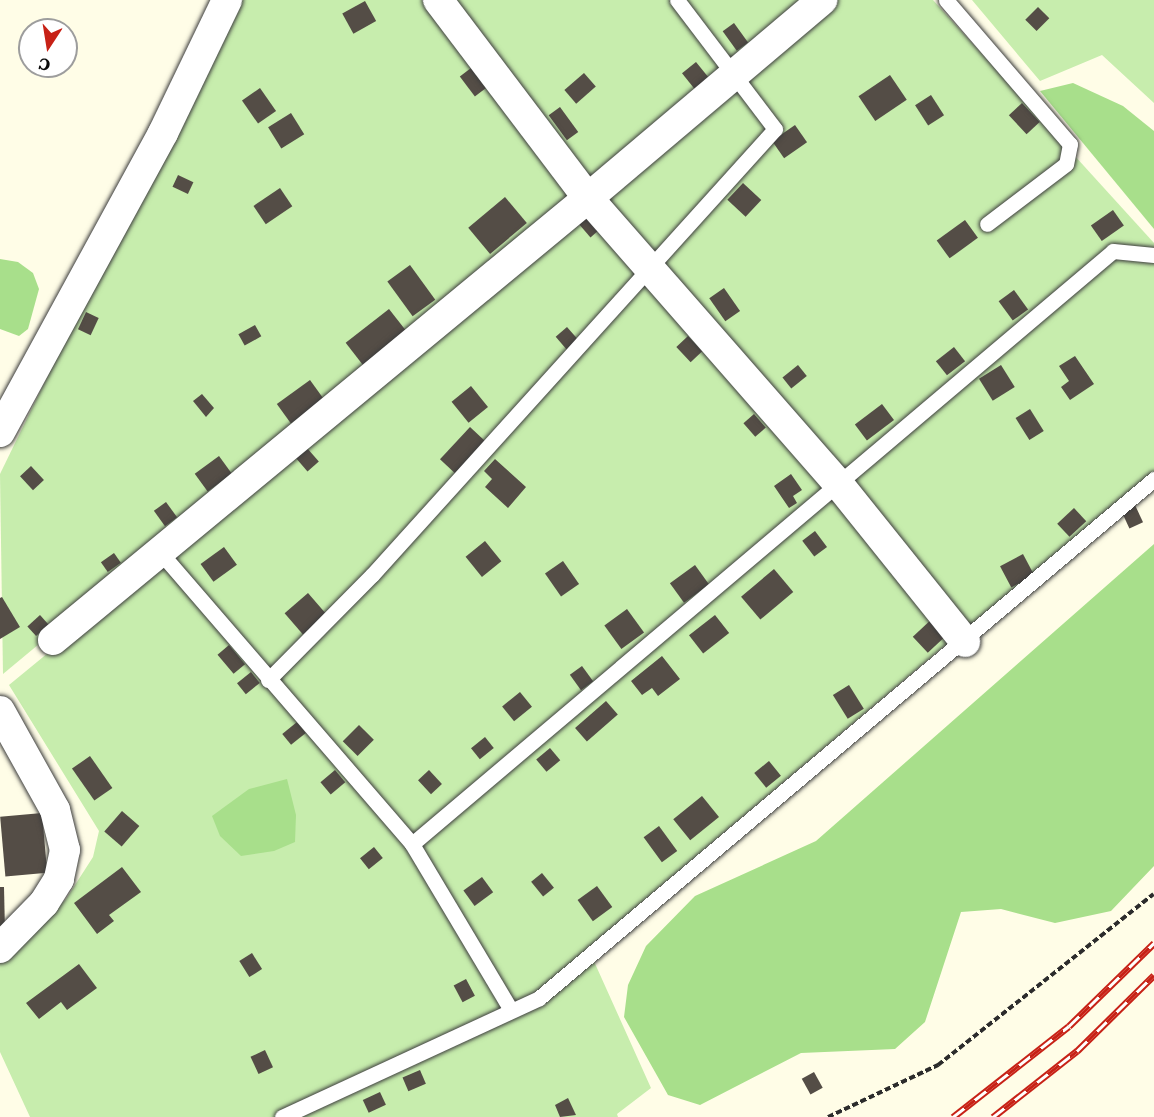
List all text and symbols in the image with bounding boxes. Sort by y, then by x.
north arrow [18,18,78,78]
text: С [37,54,52,75]

